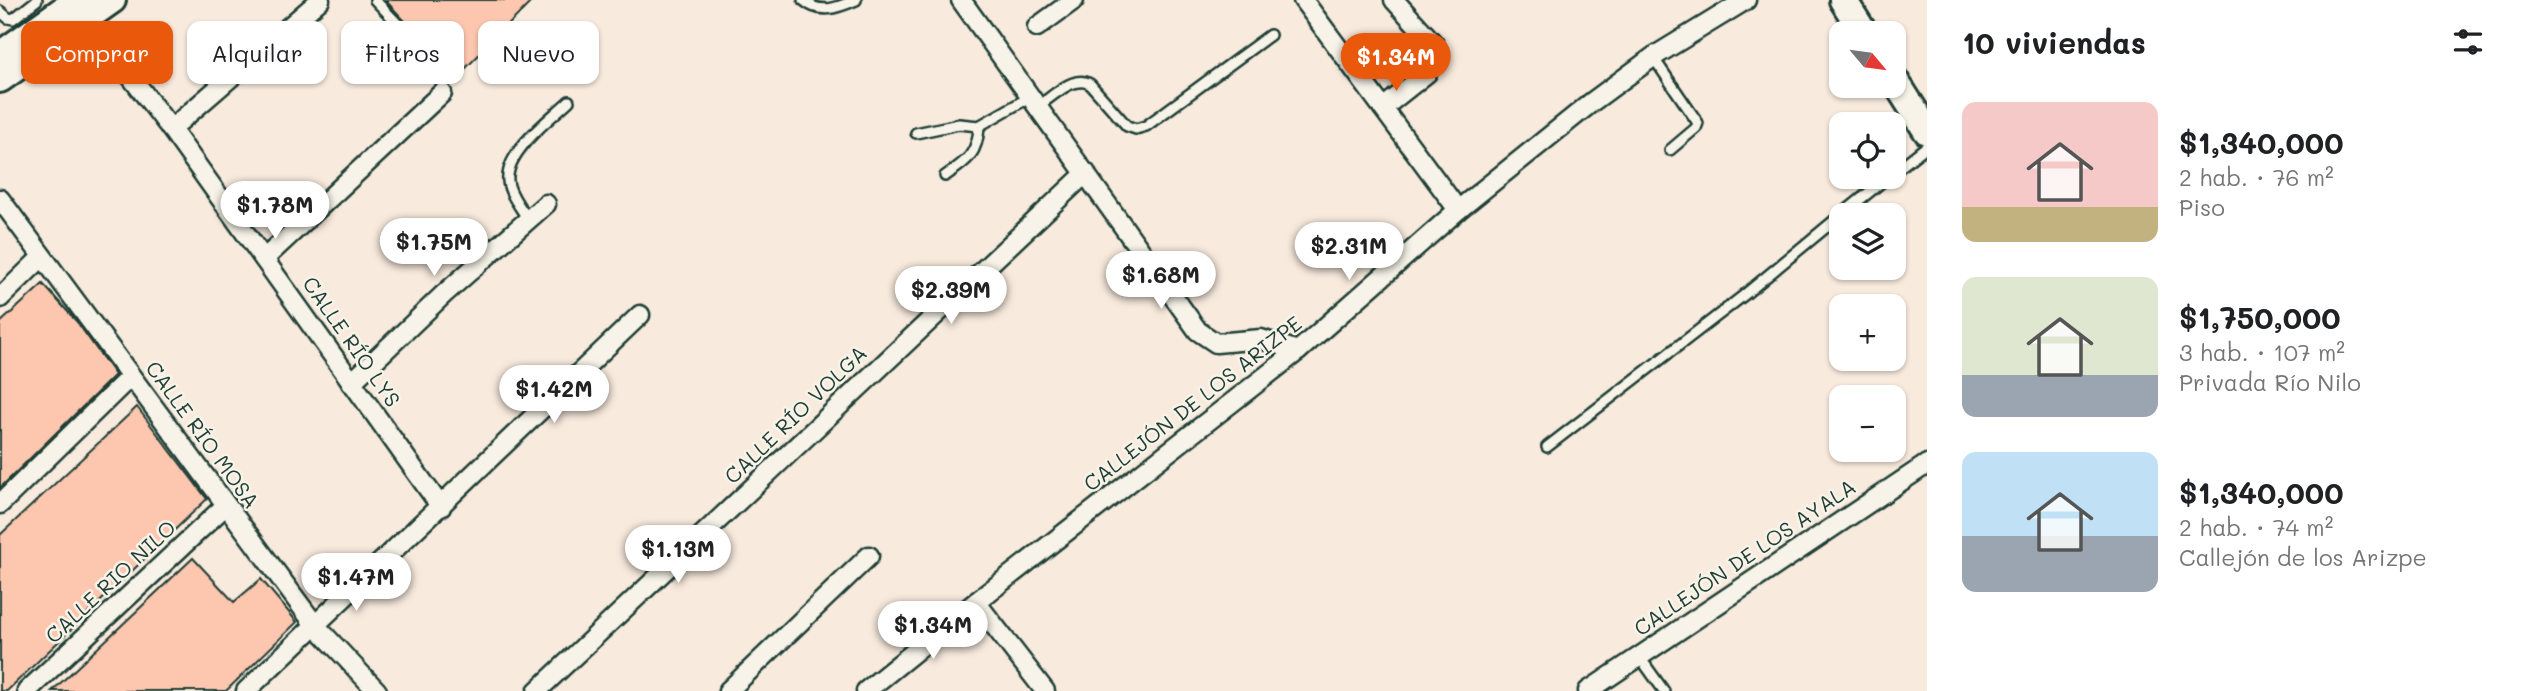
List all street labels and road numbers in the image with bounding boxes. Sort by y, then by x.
street label: CALLE RÍO LYS [297,271,407,412]
street label: CALLEJÓN DE LOS ARIZPE [1078,309,1307,496]
street label: CALLE RÍO VOLGA [718,339,872,489]
street label: CALLE RÍO MOSA [141,355,266,513]
street label: CALLEJÓN DE LOS AYALA [1628,472,1860,641]
street label: CALLE RIO NILO [39,513,181,648]

